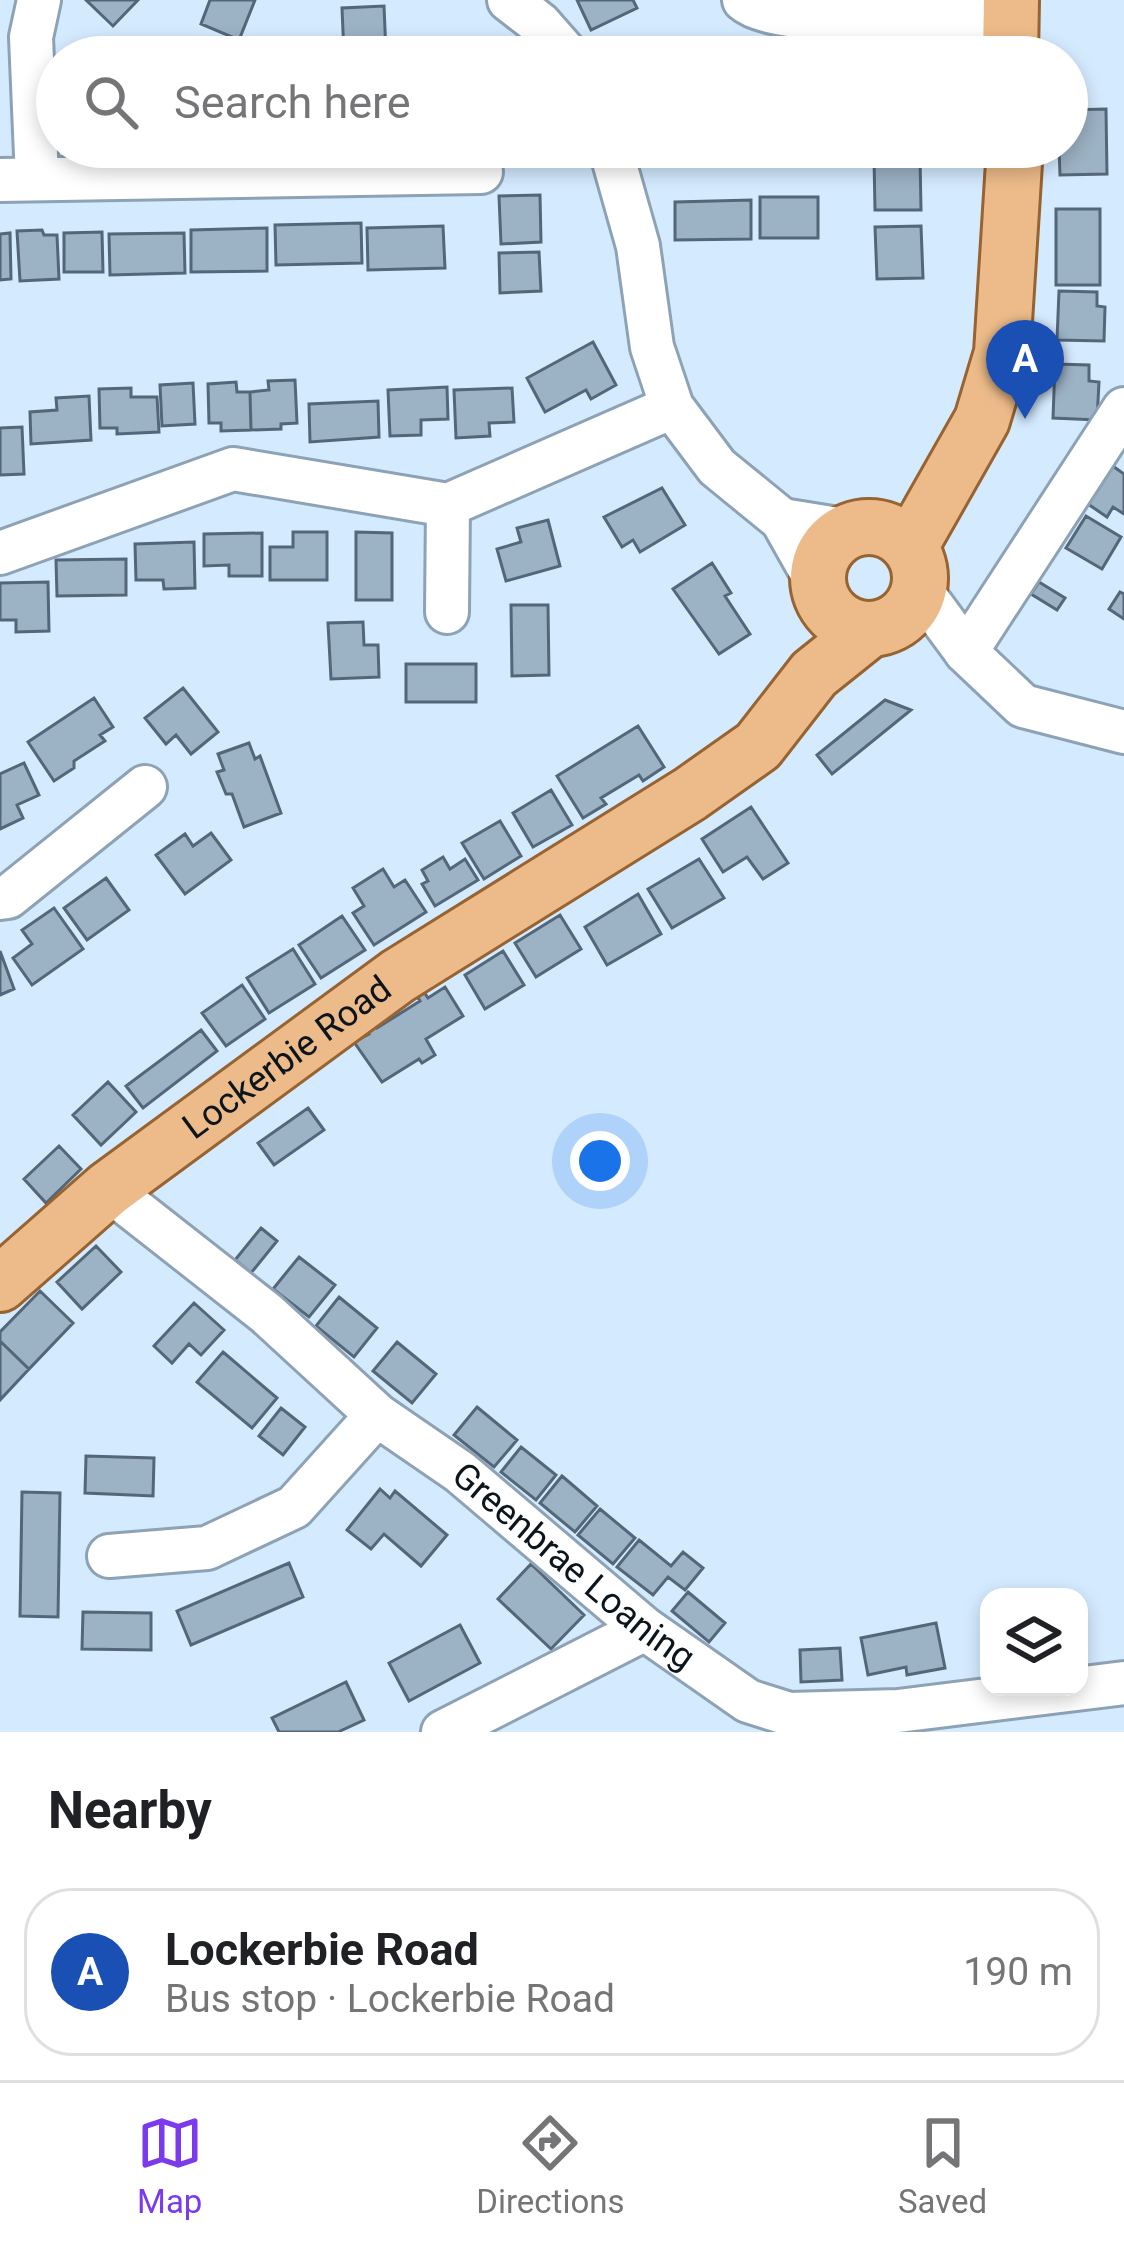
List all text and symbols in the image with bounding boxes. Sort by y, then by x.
search box [36,36,1088,168]
icon: search [78,69,144,135]
text: Search here [174,76,411,129]
pin: A [986,320,1064,419]
street label: Lockerbie Road [175,967,399,1148]
your location [570,1131,630,1191]
street label: Greenbrae Loaning [444,1454,703,1678]
map controls [980,1588,1088,1696]
button: layers [980,1588,1088,1696]
text: Nearby [48,1781,212,1840]
text: Lockerbie Road [165,1923,479,1976]
text: A [77,1949,103,1995]
text: 190 m [963,1949,1073,1995]
text: Bus stop · Lockerbie Road [165,1976,615,2022]
tab: Map [137,2110,203,2221]
tab: Directions [476,2110,625,2221]
tab: Saved [898,2110,987,2221]

